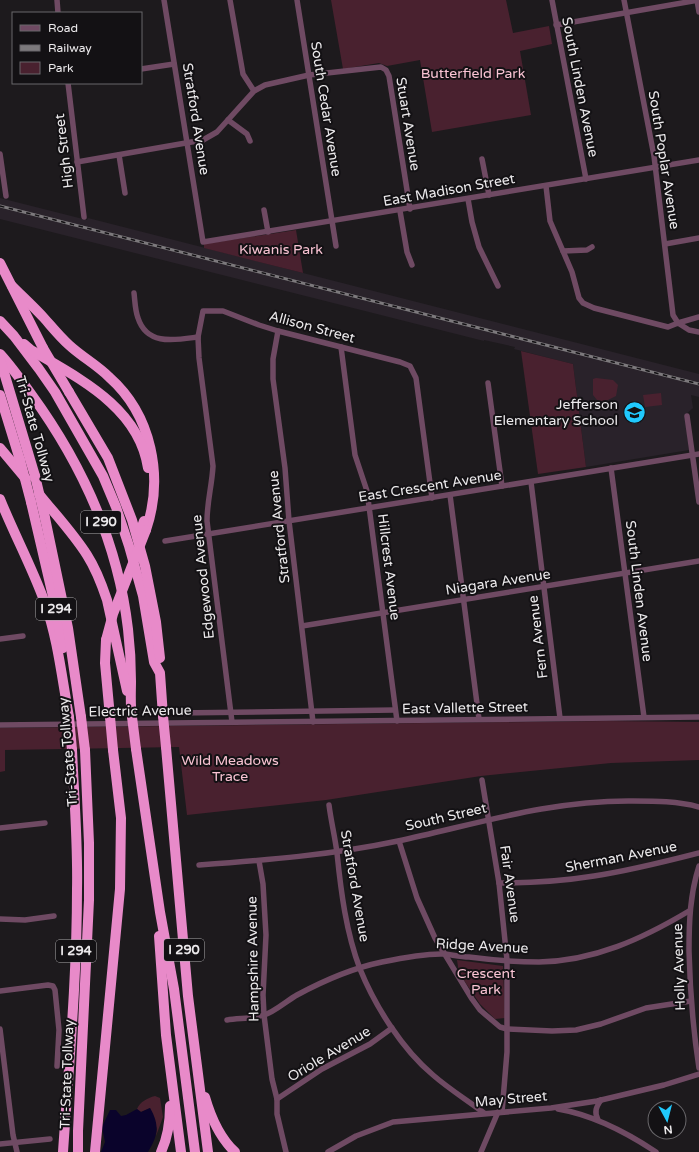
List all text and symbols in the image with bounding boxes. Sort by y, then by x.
legend [12,12,142,84]
street label: South Linden Avenue [558,16,602,159]
text: Road [48,21,78,35]
street label: South Cedar Avenue [307,40,345,178]
text: Railway [48,41,92,55]
text: Park [48,61,74,75]
street label: Stratford Avenue [179,62,213,176]
park label: Butterfield Park [421,65,526,82]
street label: Stuart Avenue [392,76,424,172]
street label: South Poplar Avenue [645,89,683,231]
street label: High Street [51,112,77,189]
street label: East Madison Street [382,170,517,210]
park label: Kiwanis Park [239,241,323,258]
street label: Allison Street [267,307,357,347]
street label: Tri-State Tollway [12,374,58,484]
place label: Jefferson Elementary School [494,396,618,429]
school or university icon: Jefferson Elementary School [621,399,647,425]
street label: East Crescent Avenue [357,466,503,506]
street label: Stratford Avenue [265,470,293,584]
road number: I 290 [81,511,121,533]
street label: Hillcrest Avenue [374,513,404,621]
street label: Edgewood Avenue [188,514,218,640]
street label: South Linden Avenue [622,519,656,663]
street label: Niagara Avenue [444,565,552,599]
street label: Fern Avenue [524,594,552,679]
road number: I 294 [36,598,76,620]
street label: Tri-State Tollway [55,696,81,807]
street label: East Vallette Street [402,698,529,718]
street label: Electric Avenue [88,702,192,720]
park label: Wild Meadows Trace [181,752,279,785]
street label: South Street [404,799,489,835]
street label: Stratford Avenue [337,829,373,943]
street label: Sherman Avenue [564,838,678,876]
street label: Fair Avenue [496,844,524,924]
street label: Hampshire Avenue [243,896,263,1022]
street label: Holly Avenue [669,923,689,1011]
street label: Ridge Avenue [435,935,529,957]
road number: I 290 [164,939,204,961]
road number: I 294 [56,940,96,962]
park label: Crescent Park [457,965,516,998]
street label: Tri-State Tollway [57,1018,77,1129]
street label: Oriole Avenue [284,1023,374,1085]
street label: May Street [474,1087,548,1111]
north arrow [647,1100,687,1140]
text: N [663,1122,673,1136]

